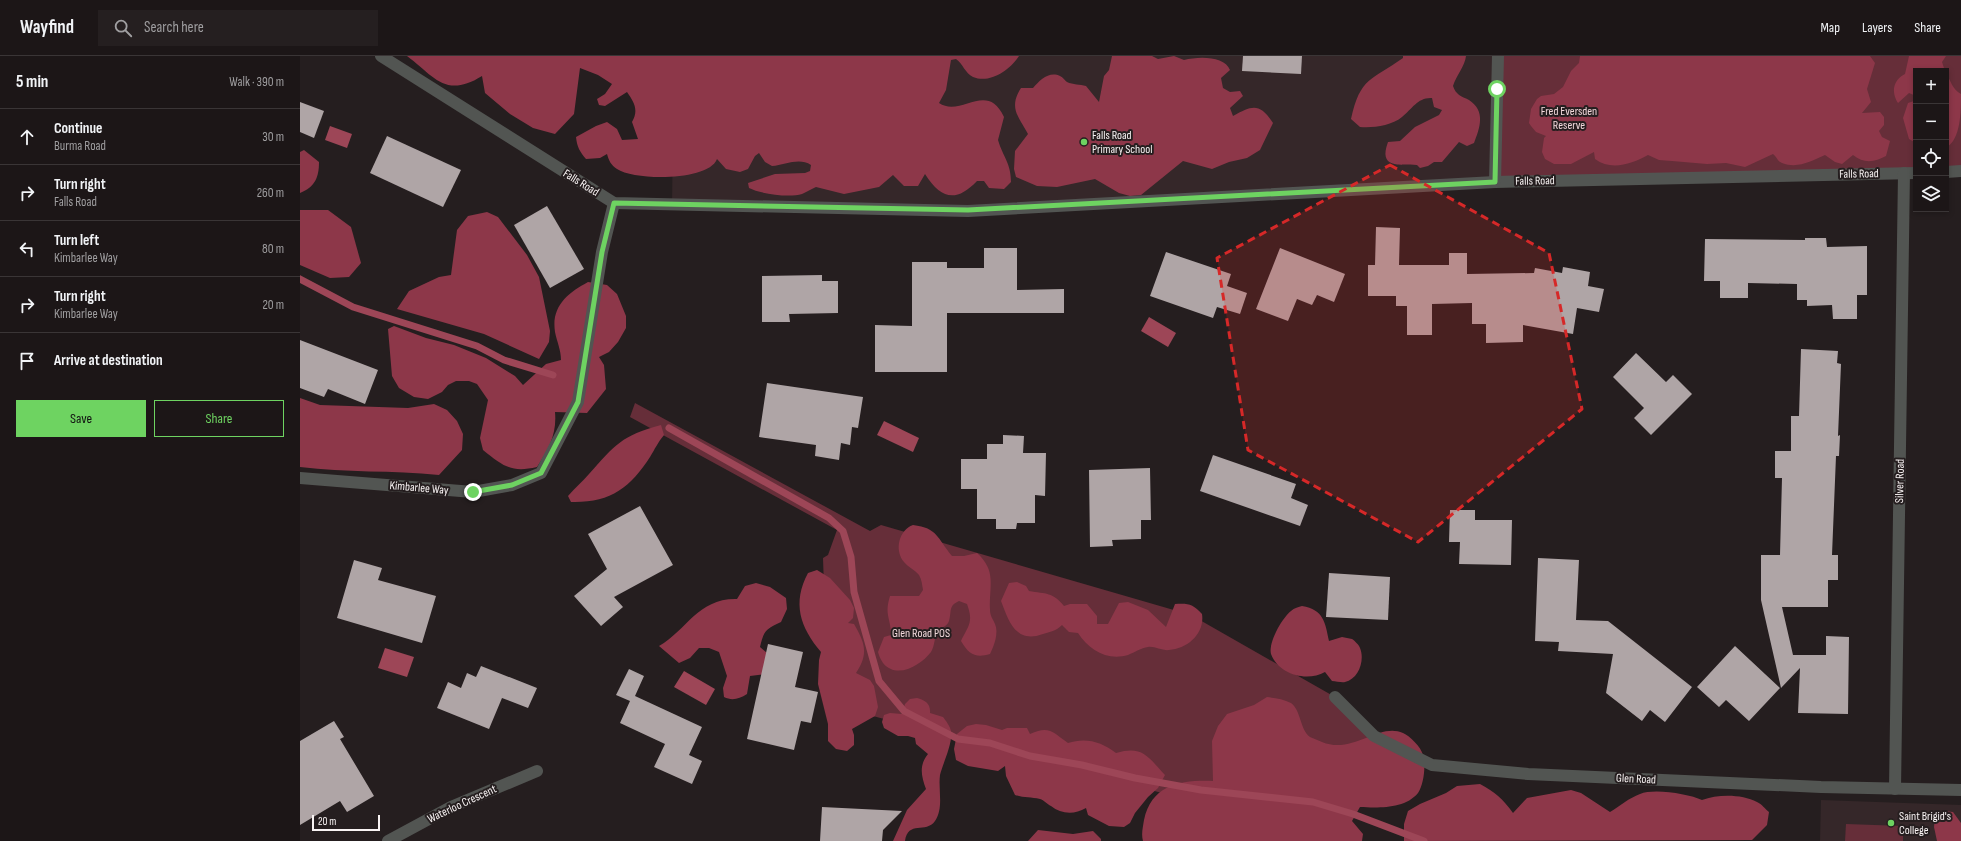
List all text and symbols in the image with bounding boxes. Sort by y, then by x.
search box [98,10,378,46]
text: Wayfind [20,16,74,39]
icon: search [112,17,134,39]
text: Search here [144,18,204,37]
text: Map [1820,19,1840,36]
text: Layers [1862,19,1892,36]
text: Share [1914,19,1941,36]
map controls [1913,68,1949,212]
button: + [1913,68,1949,104]
text: 5 min [16,72,48,92]
text: Walk · 390 m [229,74,284,90]
route start [1488,80,1506,98]
park label: Fred Eversden Reserve [1541,104,1597,133]
button: − [1913,104,1949,140]
text: Continue [54,119,103,138]
icon: ahead [16,126,38,148]
place label: Falls Road Primary School [1092,128,1152,157]
text: 30 m [262,129,284,145]
marker: Falls Road Primary School [1079,137,1089,147]
text: Burma Road [54,138,106,154]
button: locate [1913,140,1949,176]
street label: Falls Road [560,166,602,200]
street label: Falls Road [1839,166,1879,182]
street label: Falls Road [1515,173,1555,189]
text: Turn right [54,175,106,194]
button: layers [1913,176,1949,212]
icon: right [16,182,38,204]
text: 260 m [257,185,284,201]
text: Falls Road [54,194,97,210]
text: Turn left [54,231,99,250]
icon: left [16,238,38,260]
text: 80 m [262,241,284,257]
text: Kimbarlee Way [54,250,118,266]
text: Turn right [54,287,106,306]
icon: right [16,294,38,316]
text: 20 m [262,297,284,313]
text: Kimbarlee Way [54,306,118,322]
icon: arrive [16,350,38,372]
text: Arrive at destination [54,351,163,370]
button: Save [16,400,146,437]
button: Share [154,400,284,437]
street label: Silver Road [1892,459,1908,503]
street label: Kimbarlee Way [389,478,449,498]
route end [464,483,482,501]
park label: Glen Road POS [892,626,950,641]
street label: Glen Road [1616,770,1656,788]
street label: Waterloo Crescent [425,781,499,827]
place label: Saint Brigid's College [1899,809,1951,838]
scale bar [312,813,380,832]
text: 20 m [318,815,336,828]
marker: Saint Brigid's College [1886,818,1896,828]

